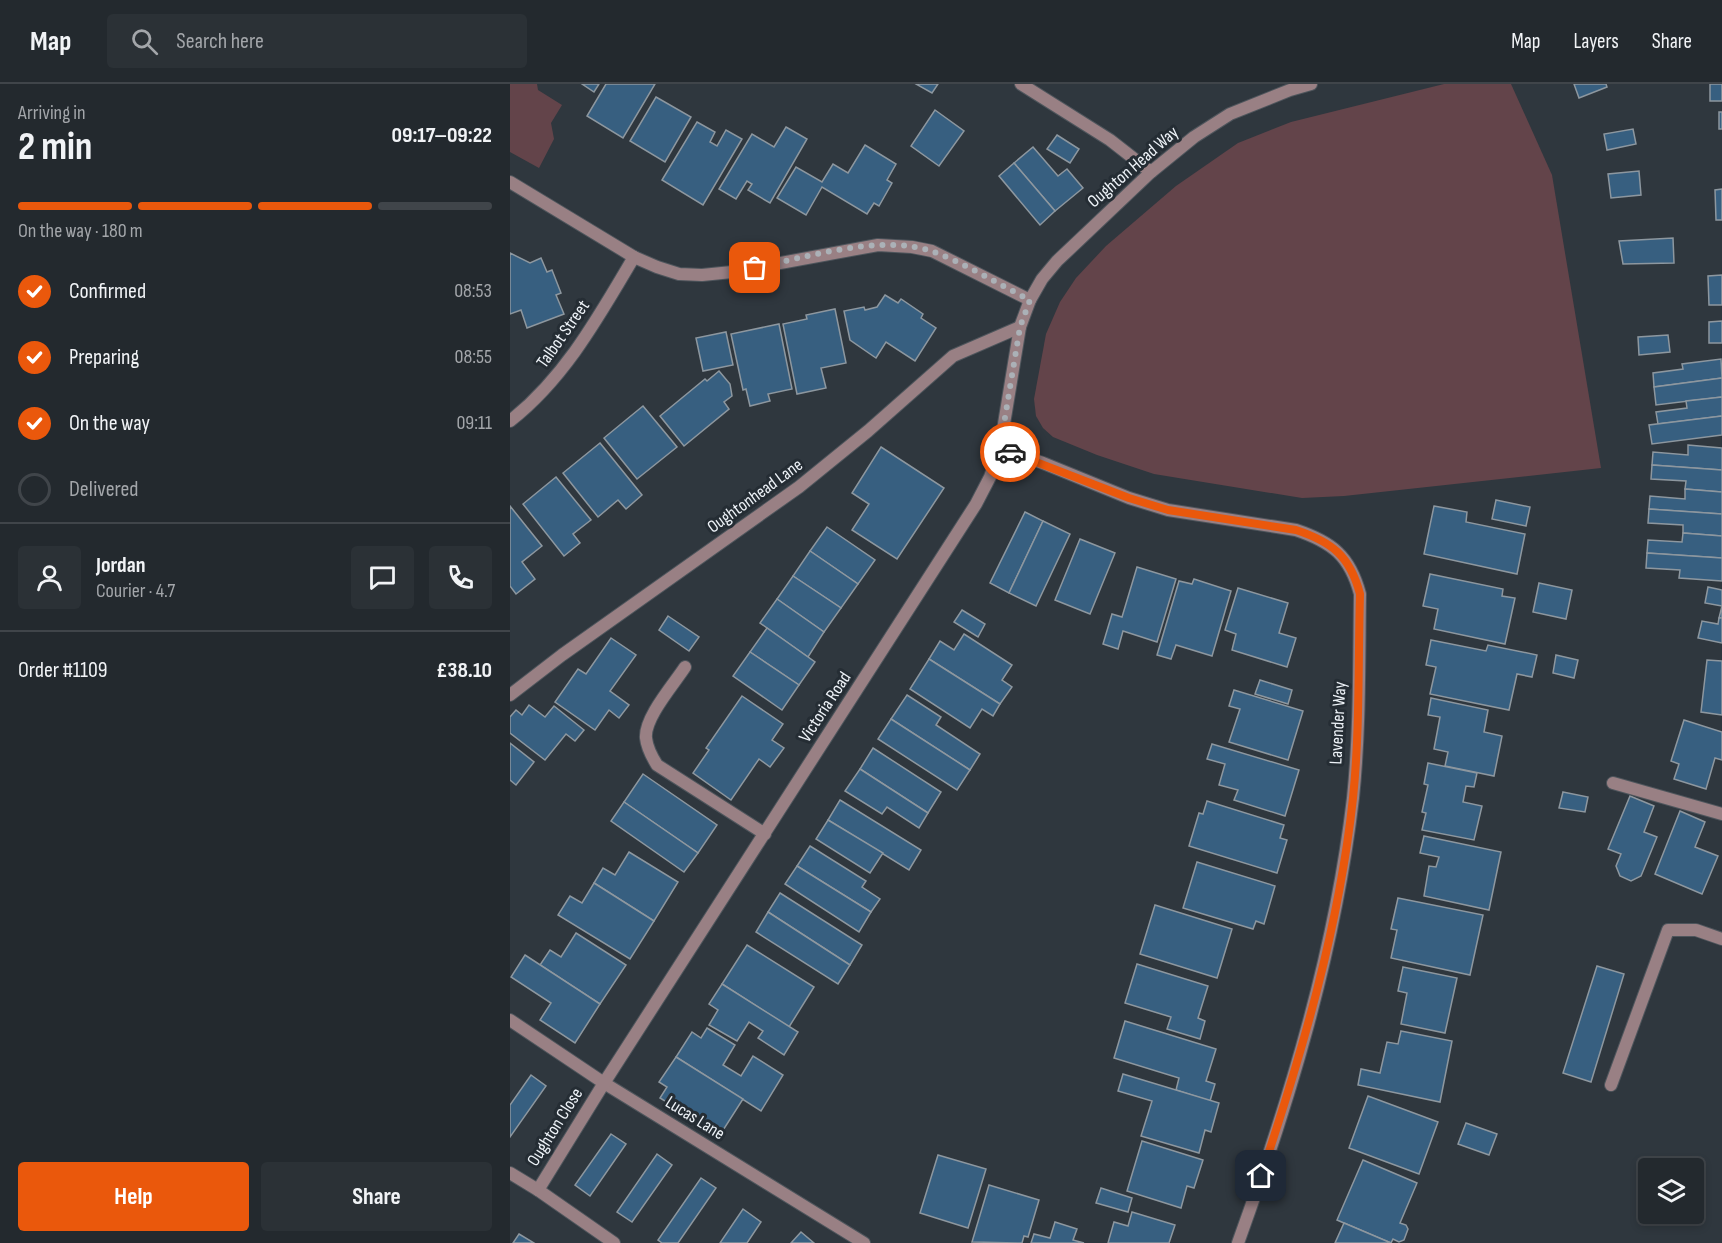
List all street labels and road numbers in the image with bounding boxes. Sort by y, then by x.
street label: Oughton Head Way [1083,122,1183,212]
street label: Talbot Street [532,296,594,372]
street label: Oughtonhead Lane [703,454,807,538]
street label: Victoria Road [795,668,855,746]
street label: Lavender Way [1325,681,1351,765]
street label: Oughton Close [523,1084,587,1170]
street label: Lucas Lane [661,1092,729,1144]

